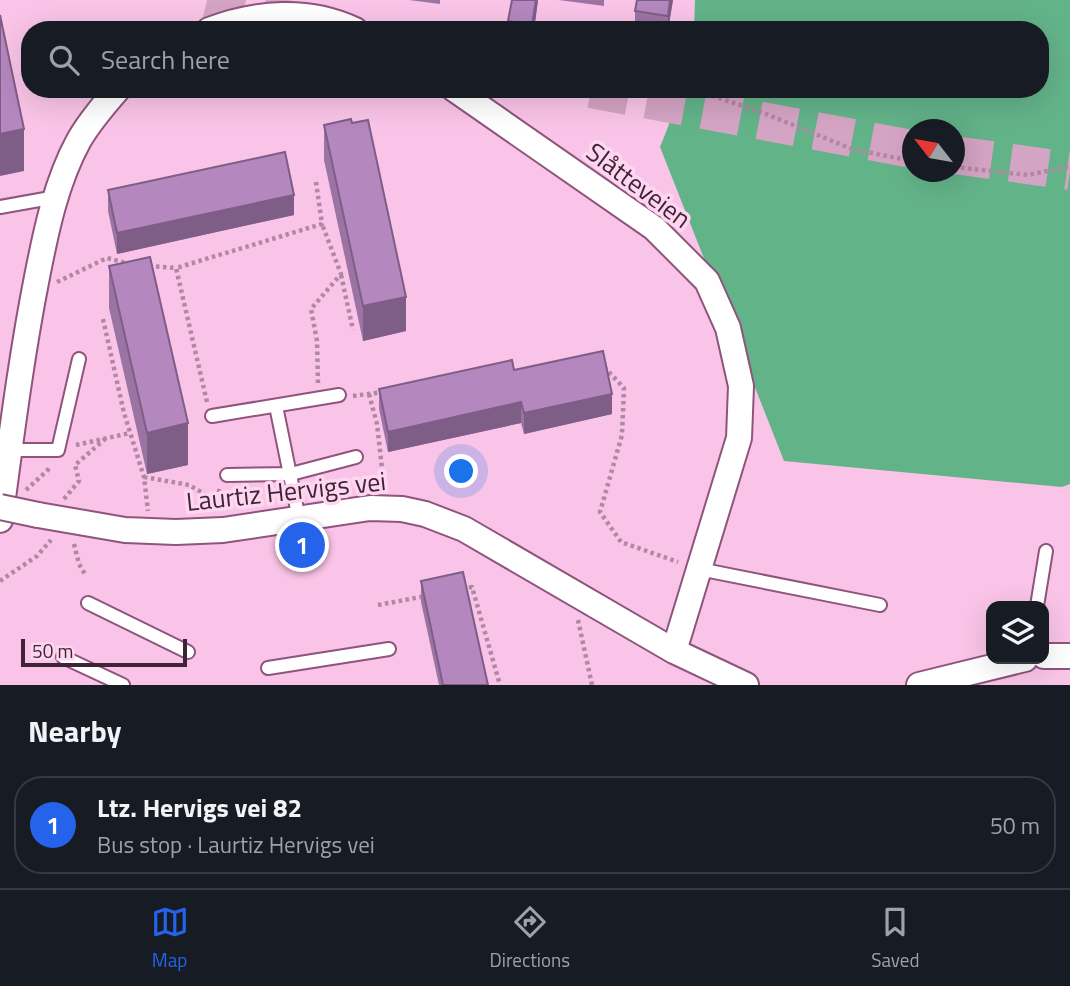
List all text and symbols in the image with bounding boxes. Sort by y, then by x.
search box [21,21,1049,98]
text: Search here [101,40,230,79]
icon: search [45,41,83,79]
north arrow [902,119,965,182]
street label: Slåtteveien [578,133,700,237]
your location [444,454,478,488]
street label: Laurtiz Hervigs vei [184,461,388,521]
pin: 1 [279,519,325,571]
map controls [986,601,1049,664]
button: layers [986,601,1049,664]
scale bar [21,636,187,668]
text: 50 m [32,636,73,665]
text: Nearby [28,708,121,754]
text: Ltz. Hervigs vei 82 [97,788,302,827]
text: 1 [47,808,59,843]
text: 50 m [990,808,1040,843]
text: Bus stop · Laurtiz Hervigs vei [97,827,375,862]
tab: Map [151,903,189,974]
tab: Directions [490,903,570,974]
tab: Saved [871,903,919,974]

